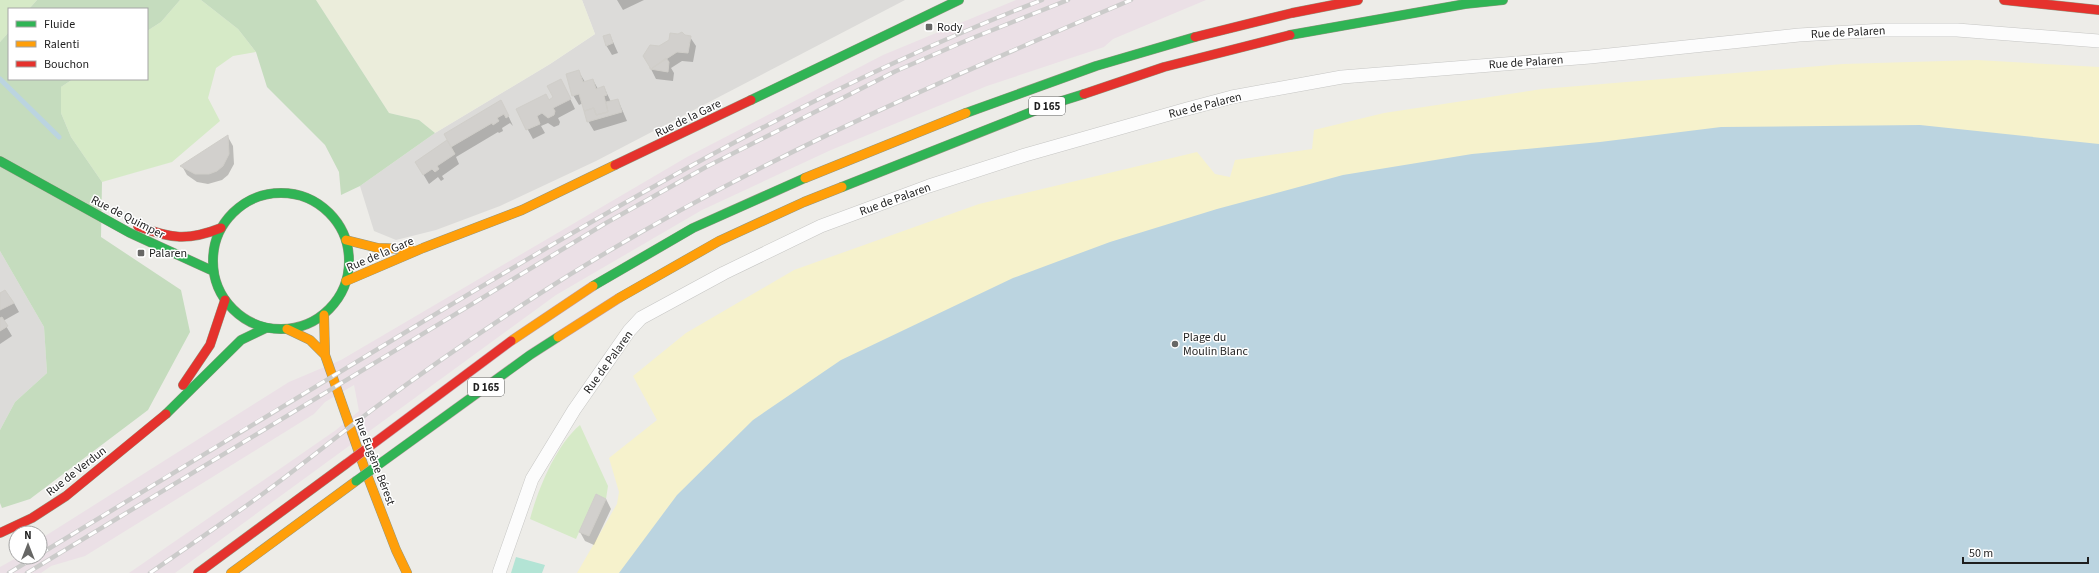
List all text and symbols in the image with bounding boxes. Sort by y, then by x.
legend [8,8,148,80]
text: Fluide [44,16,75,33]
place label: Rody [937,19,963,36]
marker: Rody [924,22,934,32]
street label: Rue de Palaren [1810,22,1886,43]
text: Ralenti [44,36,79,53]
street label: Rue de Palaren [1488,51,1564,74]
text: Bouchon [44,56,89,73]
street label: Rue de Palaren [1167,88,1243,123]
street label: Rue de la Gare [652,95,724,142]
road number: D 165 [1029,97,1065,115]
street label: Rue de Palaren [857,179,933,220]
street label: Rue de Quimper [88,192,168,244]
street label: Rue de la Gare [344,233,417,276]
place label: Palaren [149,245,187,262]
marker: Palaren [136,248,146,258]
street label: Rue de Palaren [580,327,637,398]
place label: Plage du Moulin Blanc [1183,329,1248,360]
marker: Plage du Moulin Blanc [1170,339,1180,349]
road number: D 165 [468,378,504,396]
street label: Rue Eugène Bérest [350,415,399,508]
street label: Rue de Verdun [43,442,110,500]
north arrow [8,525,48,565]
text: N [24,528,32,543]
scale bar [1963,539,2088,565]
text: 50 m [1969,545,1993,562]

